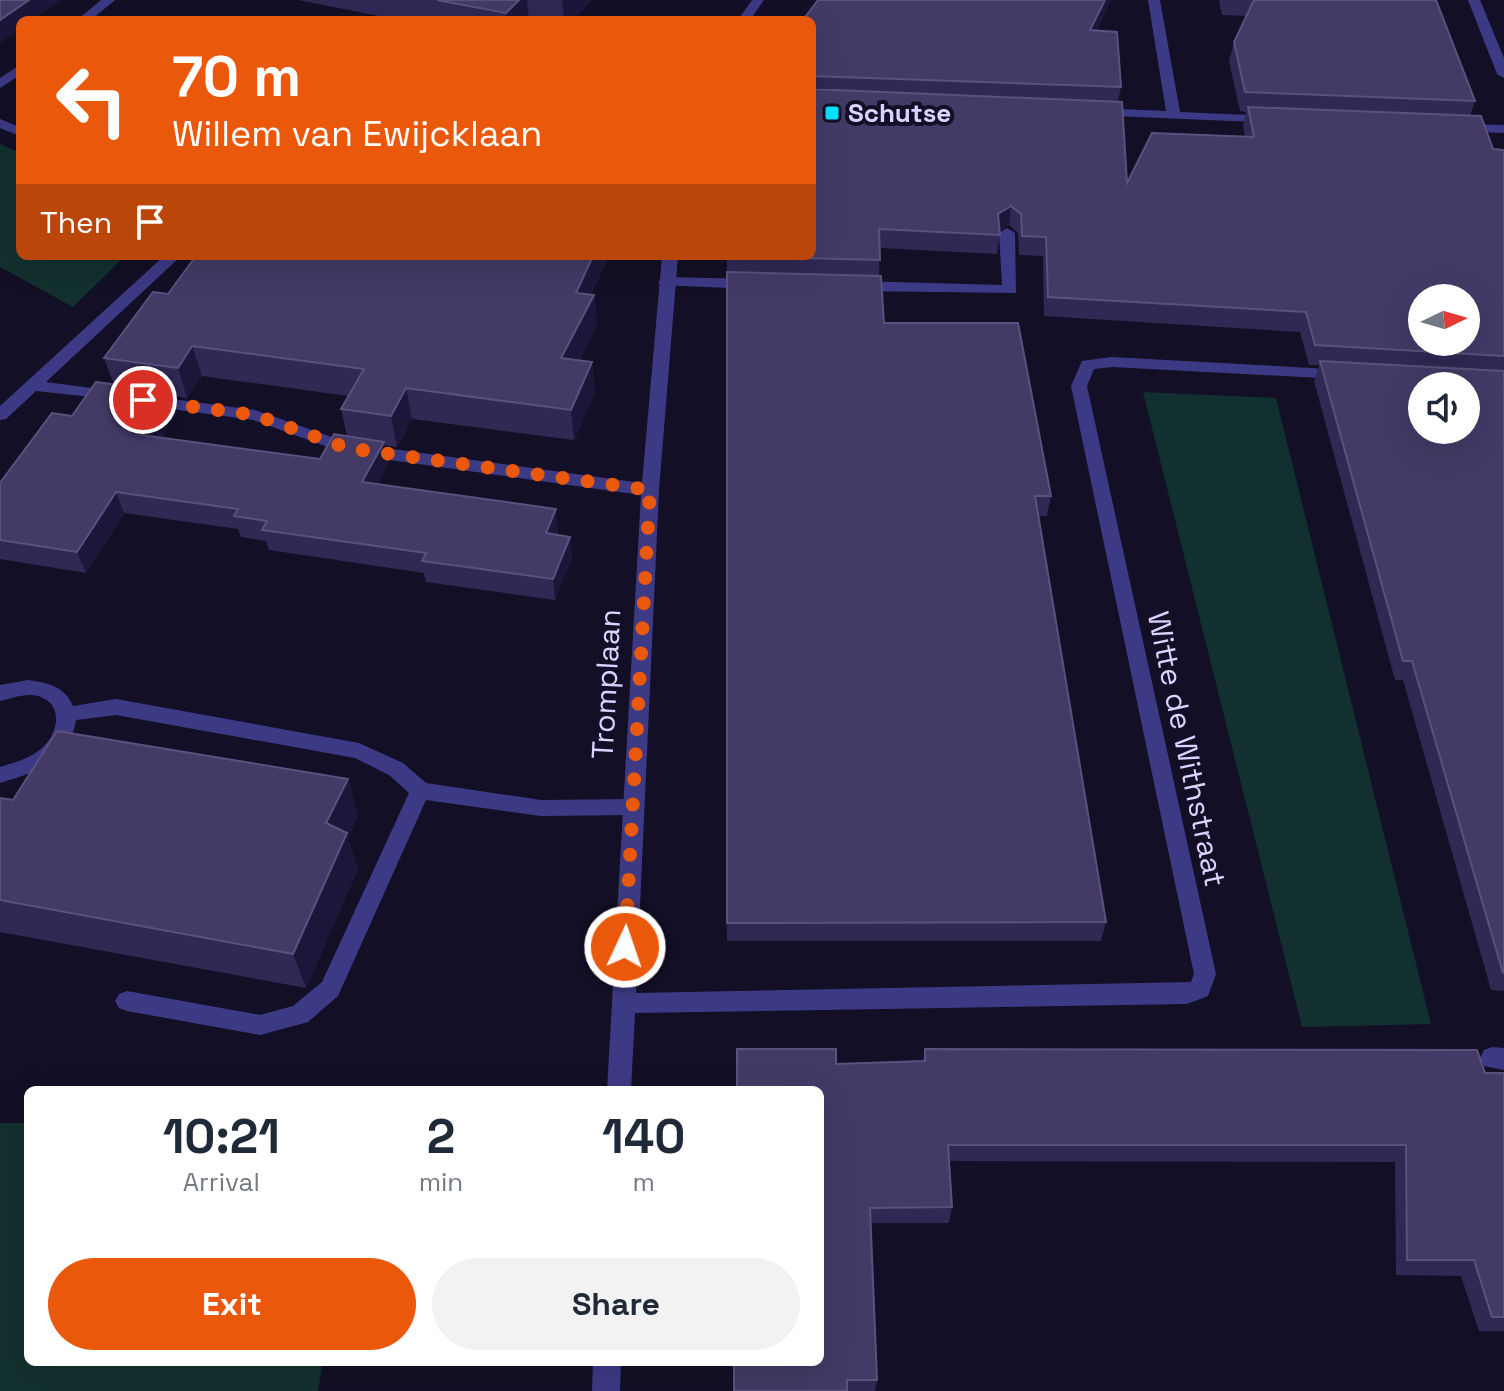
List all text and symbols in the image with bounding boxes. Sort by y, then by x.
text: 70 m [172,41,301,112]
icon: left [40,48,144,152]
place label: Schutse [848,96,951,130]
marker: Schutse [823,104,841,122]
text: Willem van Ewijcklaan [172,111,542,157]
icon: arrive [128,200,172,244]
text: Then [40,203,112,242]
north arrow [1408,284,1480,356]
map controls [1408,284,1480,444]
pin [109,366,177,434]
button: sound [1408,372,1480,444]
icon: arrive [121,378,165,422]
street label: Tromplaan [583,608,629,760]
street label: Witte de Withstraat [1139,608,1235,890]
position arrow [583,905,667,989]
text: 10:21 [163,1106,280,1167]
text: 2 [427,1106,455,1167]
text: 140 [602,1106,685,1167]
text: Arrival [183,1165,260,1199]
text: min [419,1165,463,1199]
text: m [632,1165,655,1199]
button: Exit [48,1258,416,1350]
button: Share [432,1258,800,1350]

